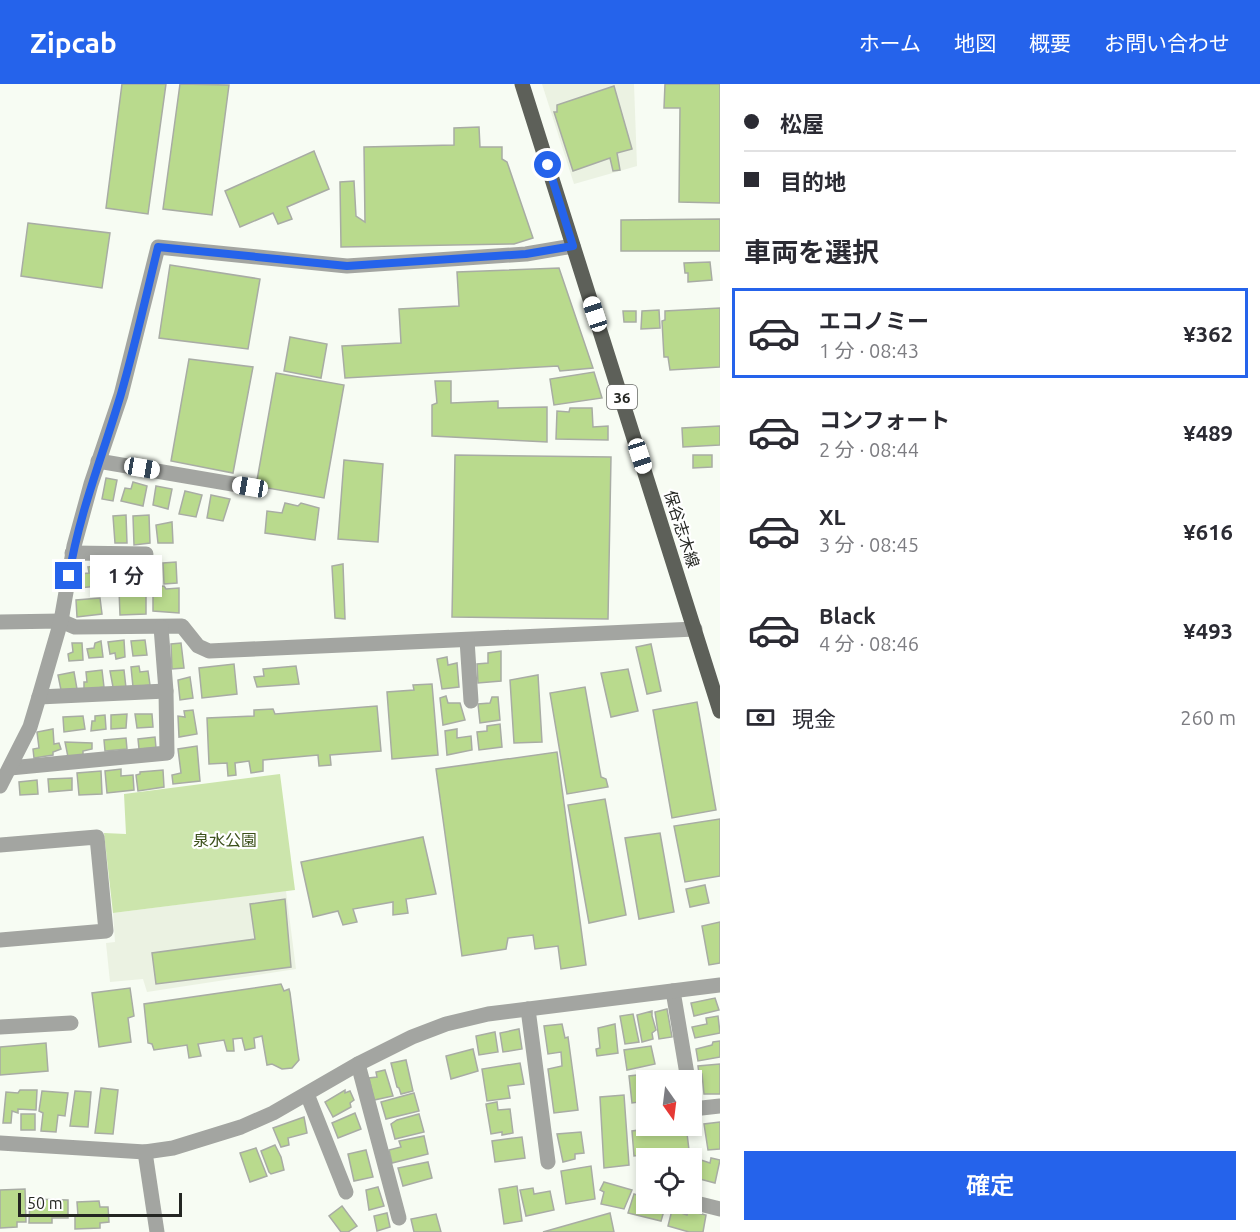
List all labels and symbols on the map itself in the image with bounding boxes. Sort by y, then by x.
route start [534,151,561,178]
car [581,294,609,334]
road number: 36 [607,385,637,409]
car [626,436,654,476]
car [123,456,161,480]
car [231,475,269,499]
street label: 保谷志木線 [661,488,703,570]
callout: 1 分 [90,555,162,597]
route end [55,562,82,589]
park label: 泉水公園 [193,831,257,849]
north arrow [636,1070,702,1136]
scale bar [18,1190,182,1218]

